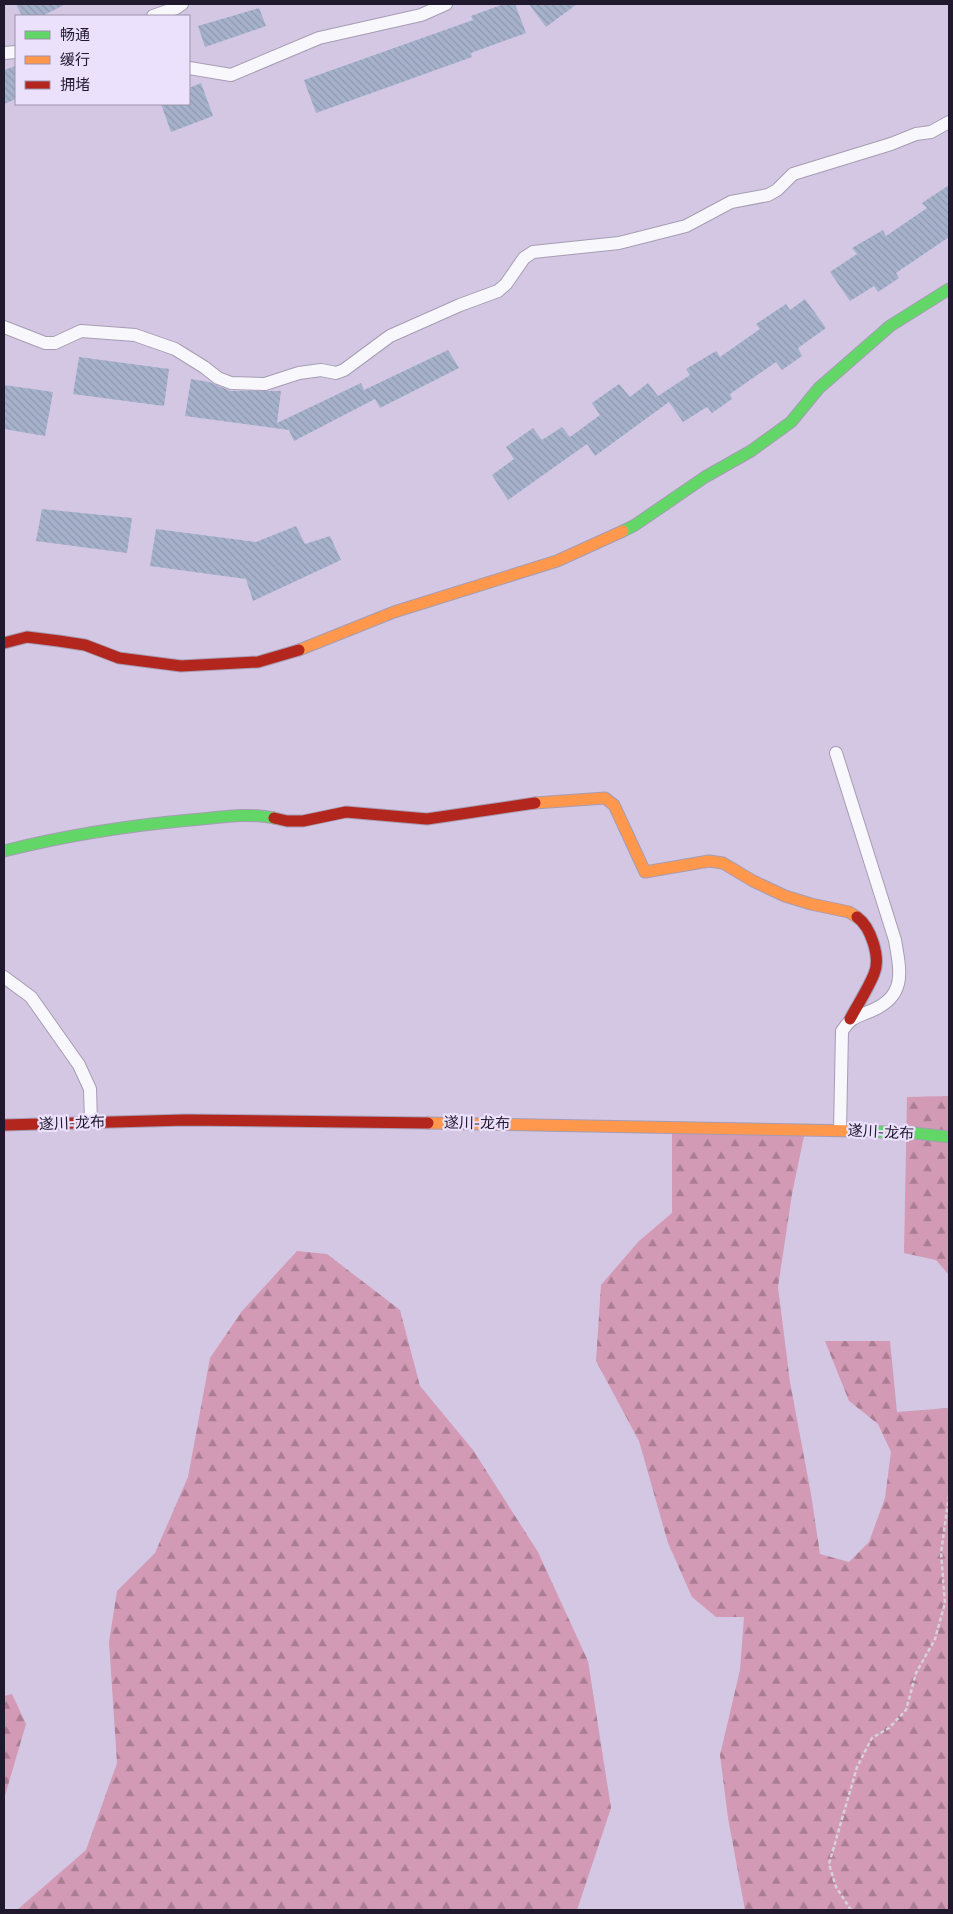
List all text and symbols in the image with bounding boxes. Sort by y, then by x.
legend [15,15,190,105]
text: 畅通 [60,26,90,44]
text: 缓行 [60,51,90,69]
text: 拥堵 [60,76,90,94]
street label: 遂川-龙布 [39,1113,105,1133]
street label: 遂川-龙布 [444,1113,510,1133]
street label: 遂川-龙布 [847,1121,915,1143]

